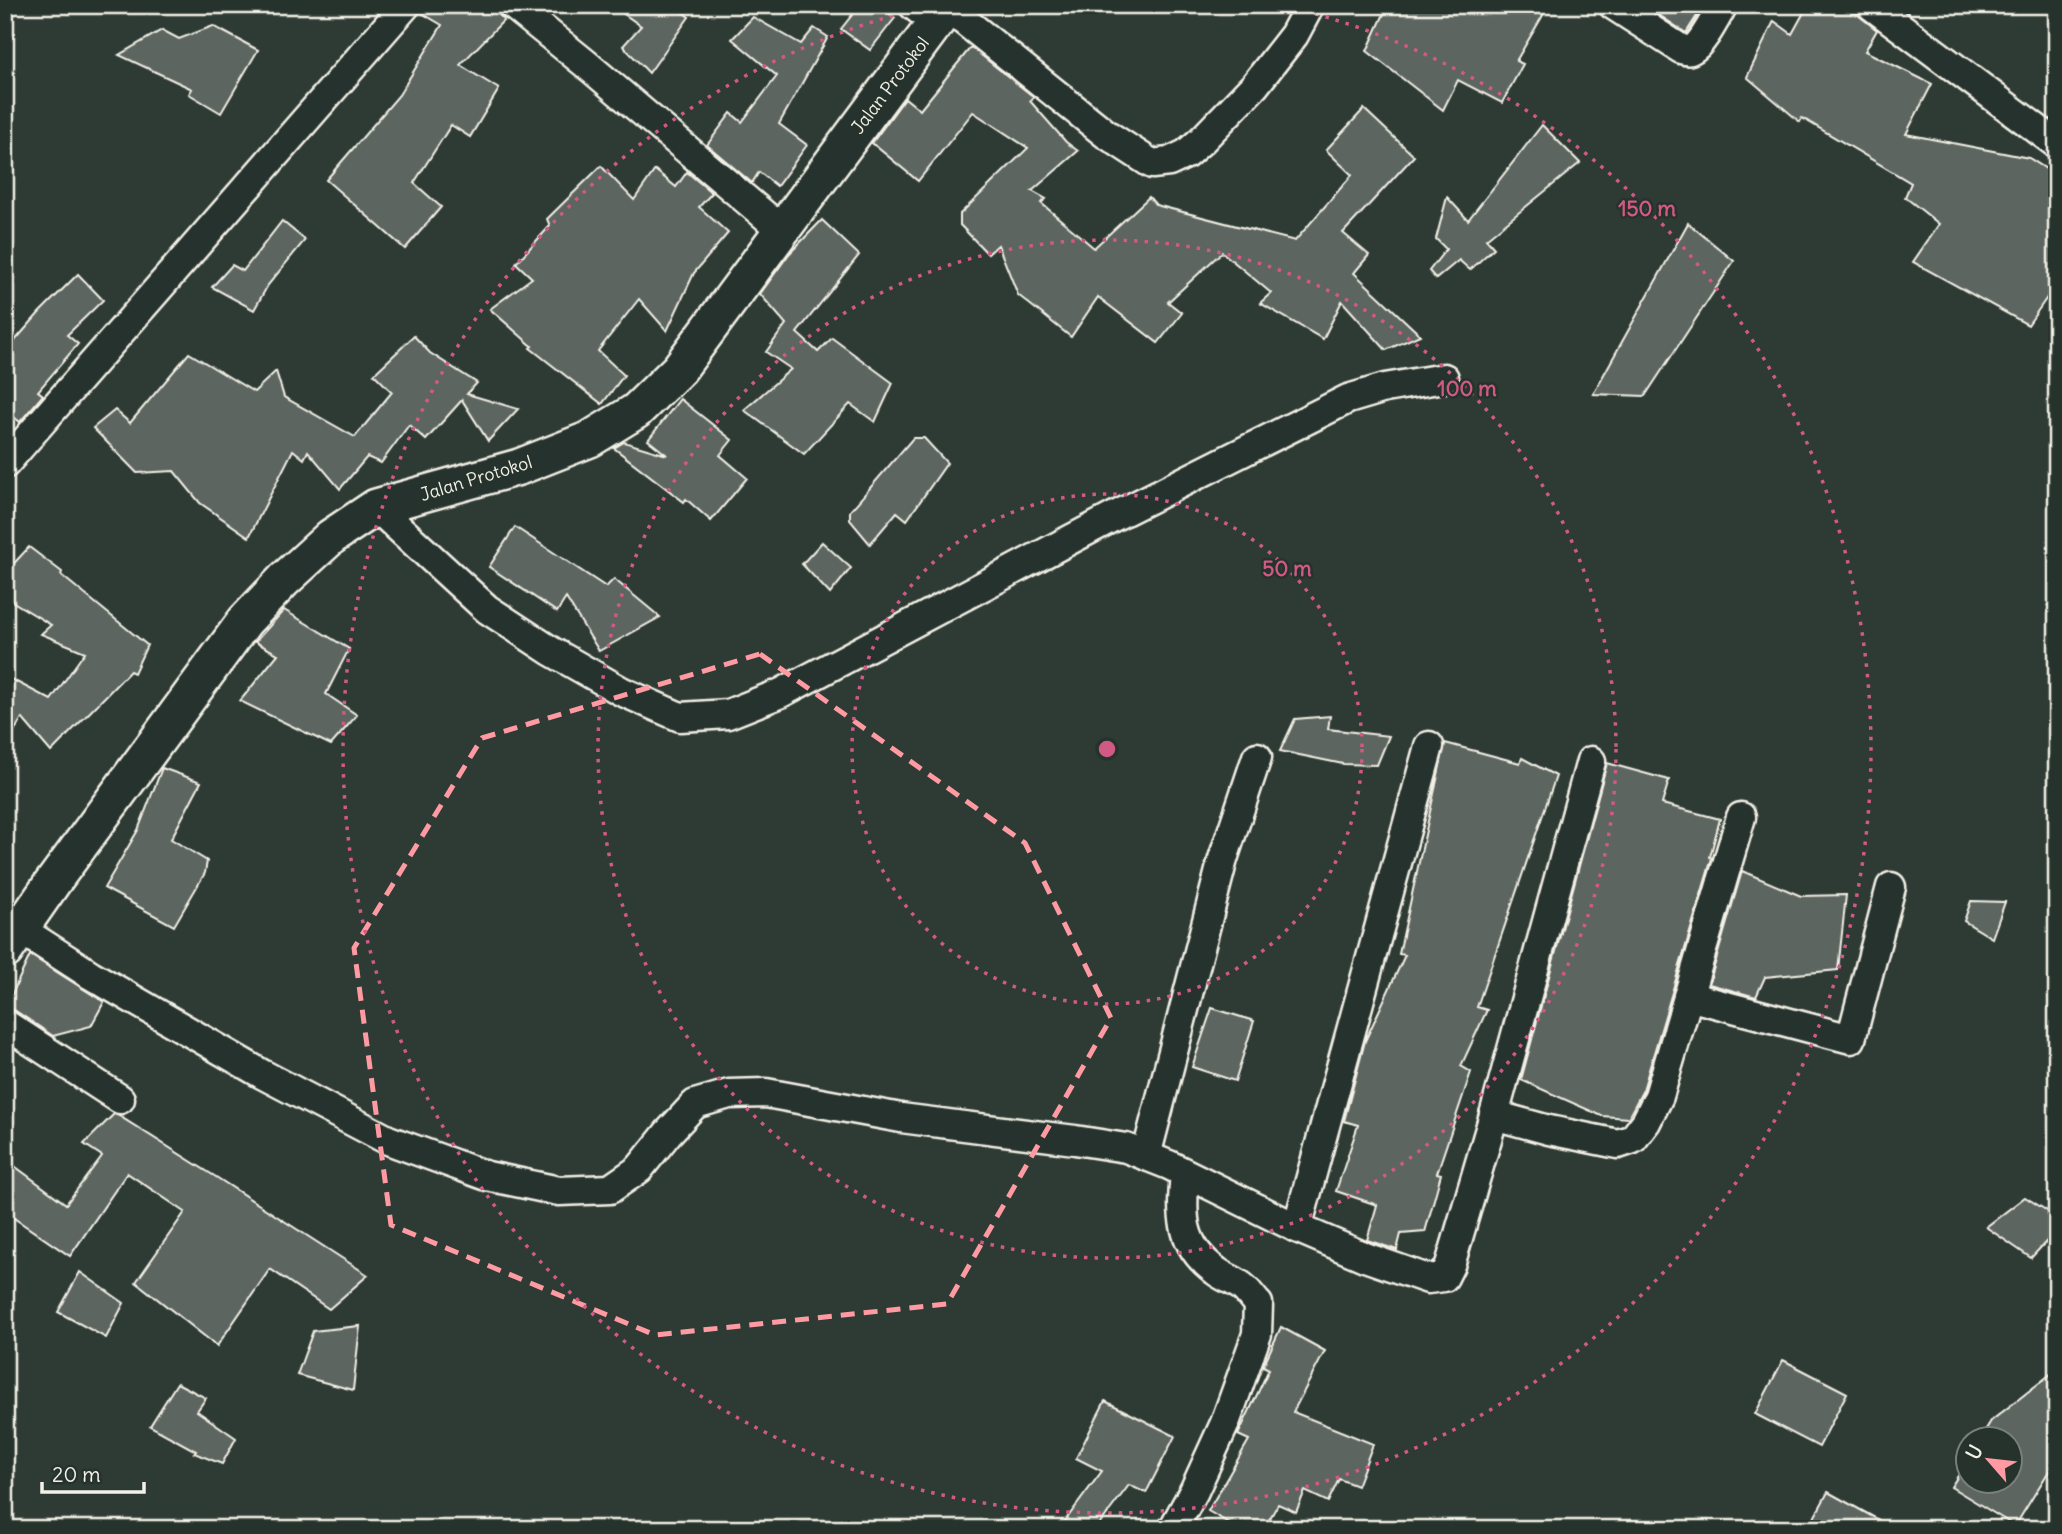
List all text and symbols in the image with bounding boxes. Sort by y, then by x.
street label: Jalan Protokol [846,32,934,138]
text: 150 m [1618,195,1676,222]
text: 100 m [1437,375,1497,402]
street label: Jalan Protokol [417,450,535,506]
text: 50 m [1262,555,1312,582]
centre of rings [1095,737,1119,761]
north arrow [1954,1426,2024,1496]
text: U [1960,1441,1988,1463]
scale bar [42,1450,144,1494]
text: 20 m [52,1461,101,1488]

